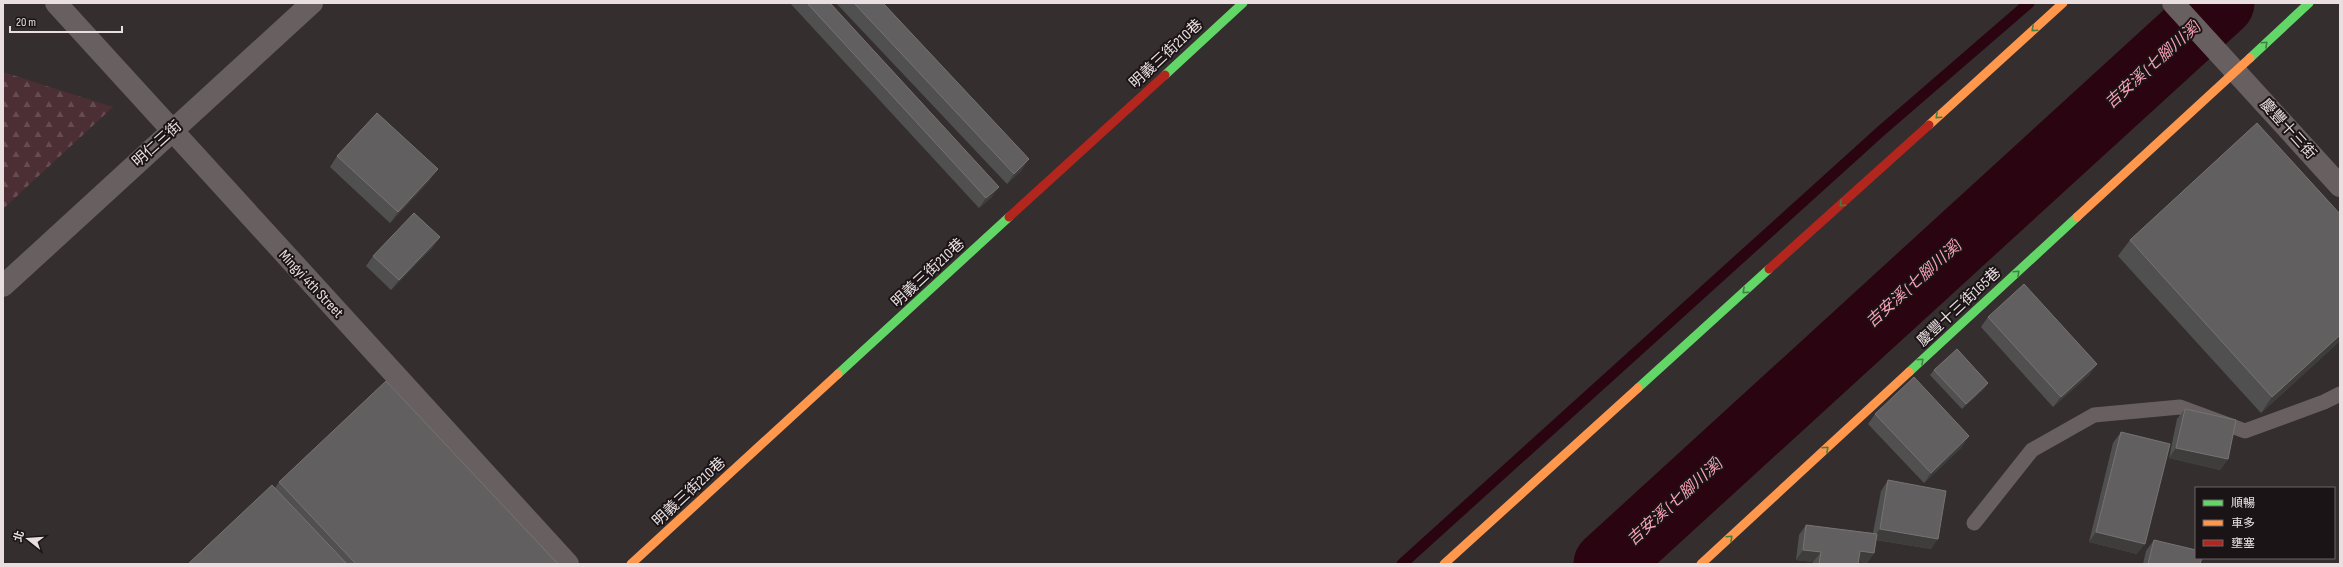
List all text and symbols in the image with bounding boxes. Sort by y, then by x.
scale bar [10,8,122,34]
text: 20 m [16,15,36,30]
street label: 明義三街210巷 [1125,15,1207,93]
water label: 吉安溪 (七腳川溪) [2102,17,2205,113]
one-way arrow [2031,24,2039,32]
one-way arrow [2260,41,2268,49]
street label: 慶豐十三街 [2256,95,2320,163]
one-way arrow [1935,112,1943,119]
street label: 明仁三街 [128,117,186,171]
one-way arrow [1839,199,1846,206]
street label: 明義三街210巷 [887,234,969,312]
water label: 吉安溪 (七腳川溪) [1863,236,1966,332]
street label: Mingyi 4th Street [275,246,348,322]
street label: 慶豐十三街165巷 [1913,263,2005,351]
one-way arrow [2012,270,2020,278]
one-way arrow [1742,286,1750,294]
one-way arrow [1916,359,1924,366]
one-way arrow [1821,447,1828,454]
street label: 明義三街210巷 [648,453,730,531]
water label: 吉安溪 (七腳川溪) [1624,454,1727,550]
legend [2195,487,2335,559]
text: 順暢 [2231,496,2255,511]
text: 車多 [2231,516,2255,531]
north arrow [8,519,48,559]
text: 北 [11,529,27,543]
one-way arrow [1725,535,1733,542]
text: 壅塞 [2231,536,2255,551]

